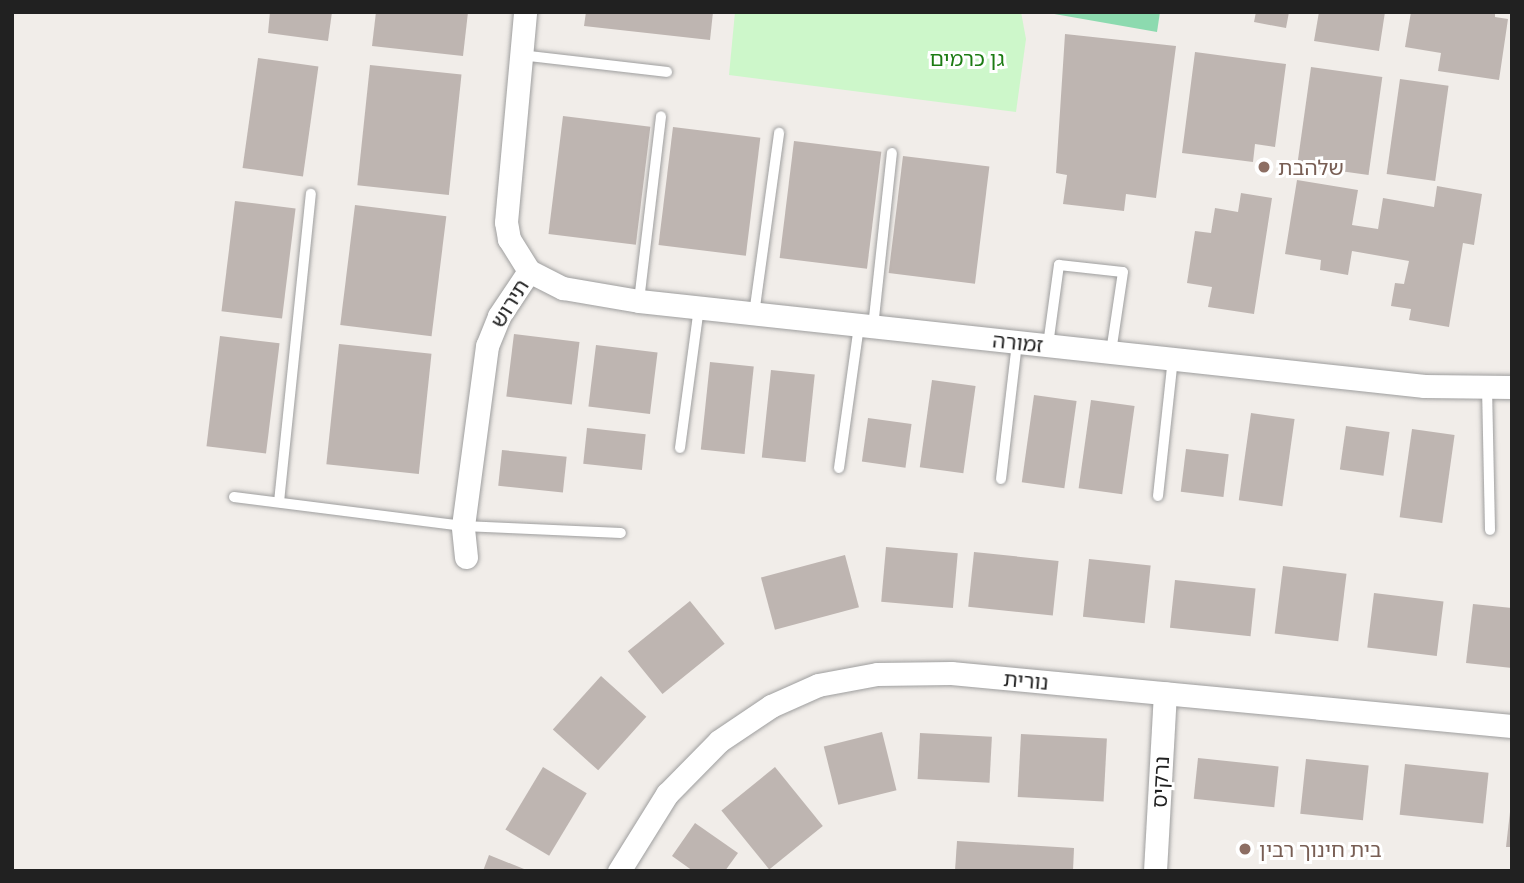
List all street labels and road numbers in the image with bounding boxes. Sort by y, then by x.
street label: תירוש [484,274,534,332]
street label: זמורה [991,327,1045,357]
street label: נורית [1002,665,1050,695]
street label: נרקיס [1146,756,1174,808]

